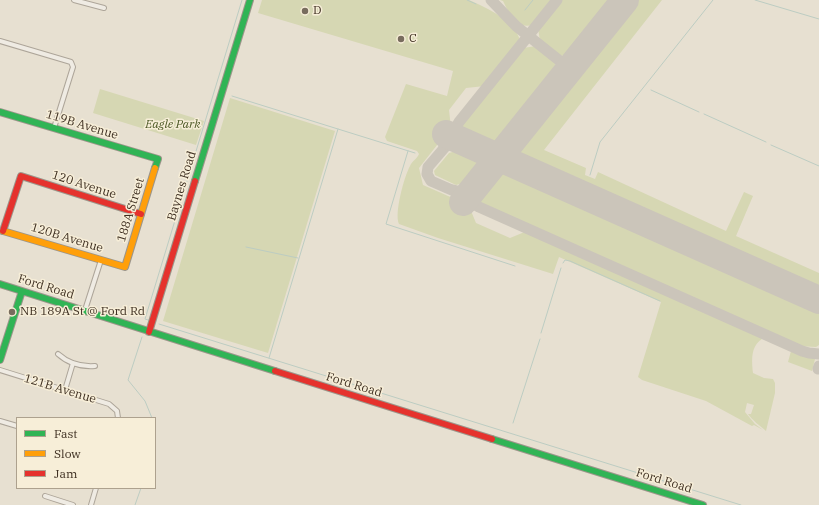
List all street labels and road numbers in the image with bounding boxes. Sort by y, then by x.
street label: 119B Avenue [44,107,120,143]
street label: Baynes Road [165,149,199,223]
street label: 120 Avenue [50,168,118,202]
street label: 188A Street [114,176,148,244]
street label: 120B Avenue [29,220,105,256]
street label: Ford Road [16,272,76,302]
street label: Ford Road [324,370,384,400]
street label: 121B Avenue [22,371,98,407]
street label: Ford Road [634,466,694,496]

